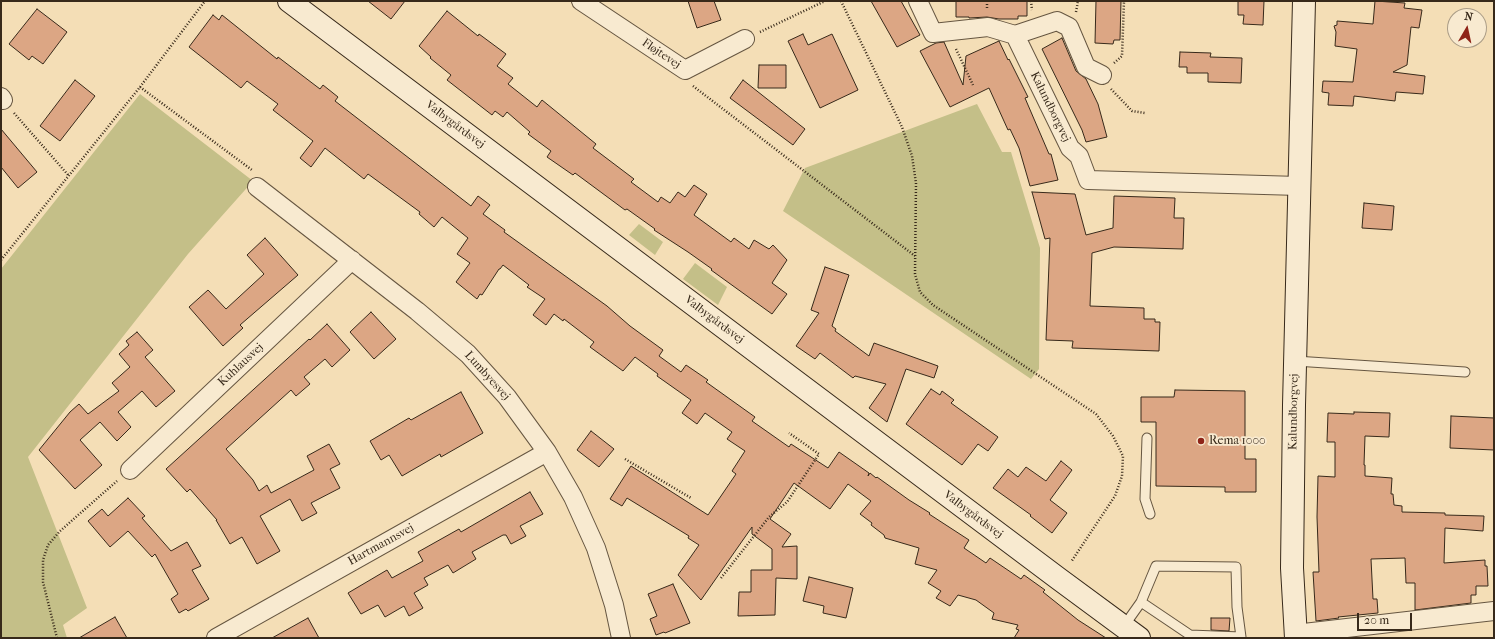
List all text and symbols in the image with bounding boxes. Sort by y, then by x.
north arrow [1447,8,1487,48]
text: N [1464,10,1474,24]
street label: Fløjtevej [639,36,683,72]
street label: Kalundborgvej [1027,69,1073,145]
street label: Valbygårdsvej [422,98,488,152]
street label: Valbygårdsvej [681,293,747,347]
street label: Kuhlausvej [215,340,267,390]
street label: Lumbyesvej [461,348,513,404]
street label: Kalundborgvej [1286,374,1302,450]
place label: Rema 1000 [1209,434,1266,448]
marker: Rema 1000 [1196,436,1206,446]
street label: Valbygårdsvej [940,488,1006,542]
street label: Hartmannsvej [346,521,416,569]
scale bar [1359,605,1414,631]
text: 20 m [1364,613,1389,627]

